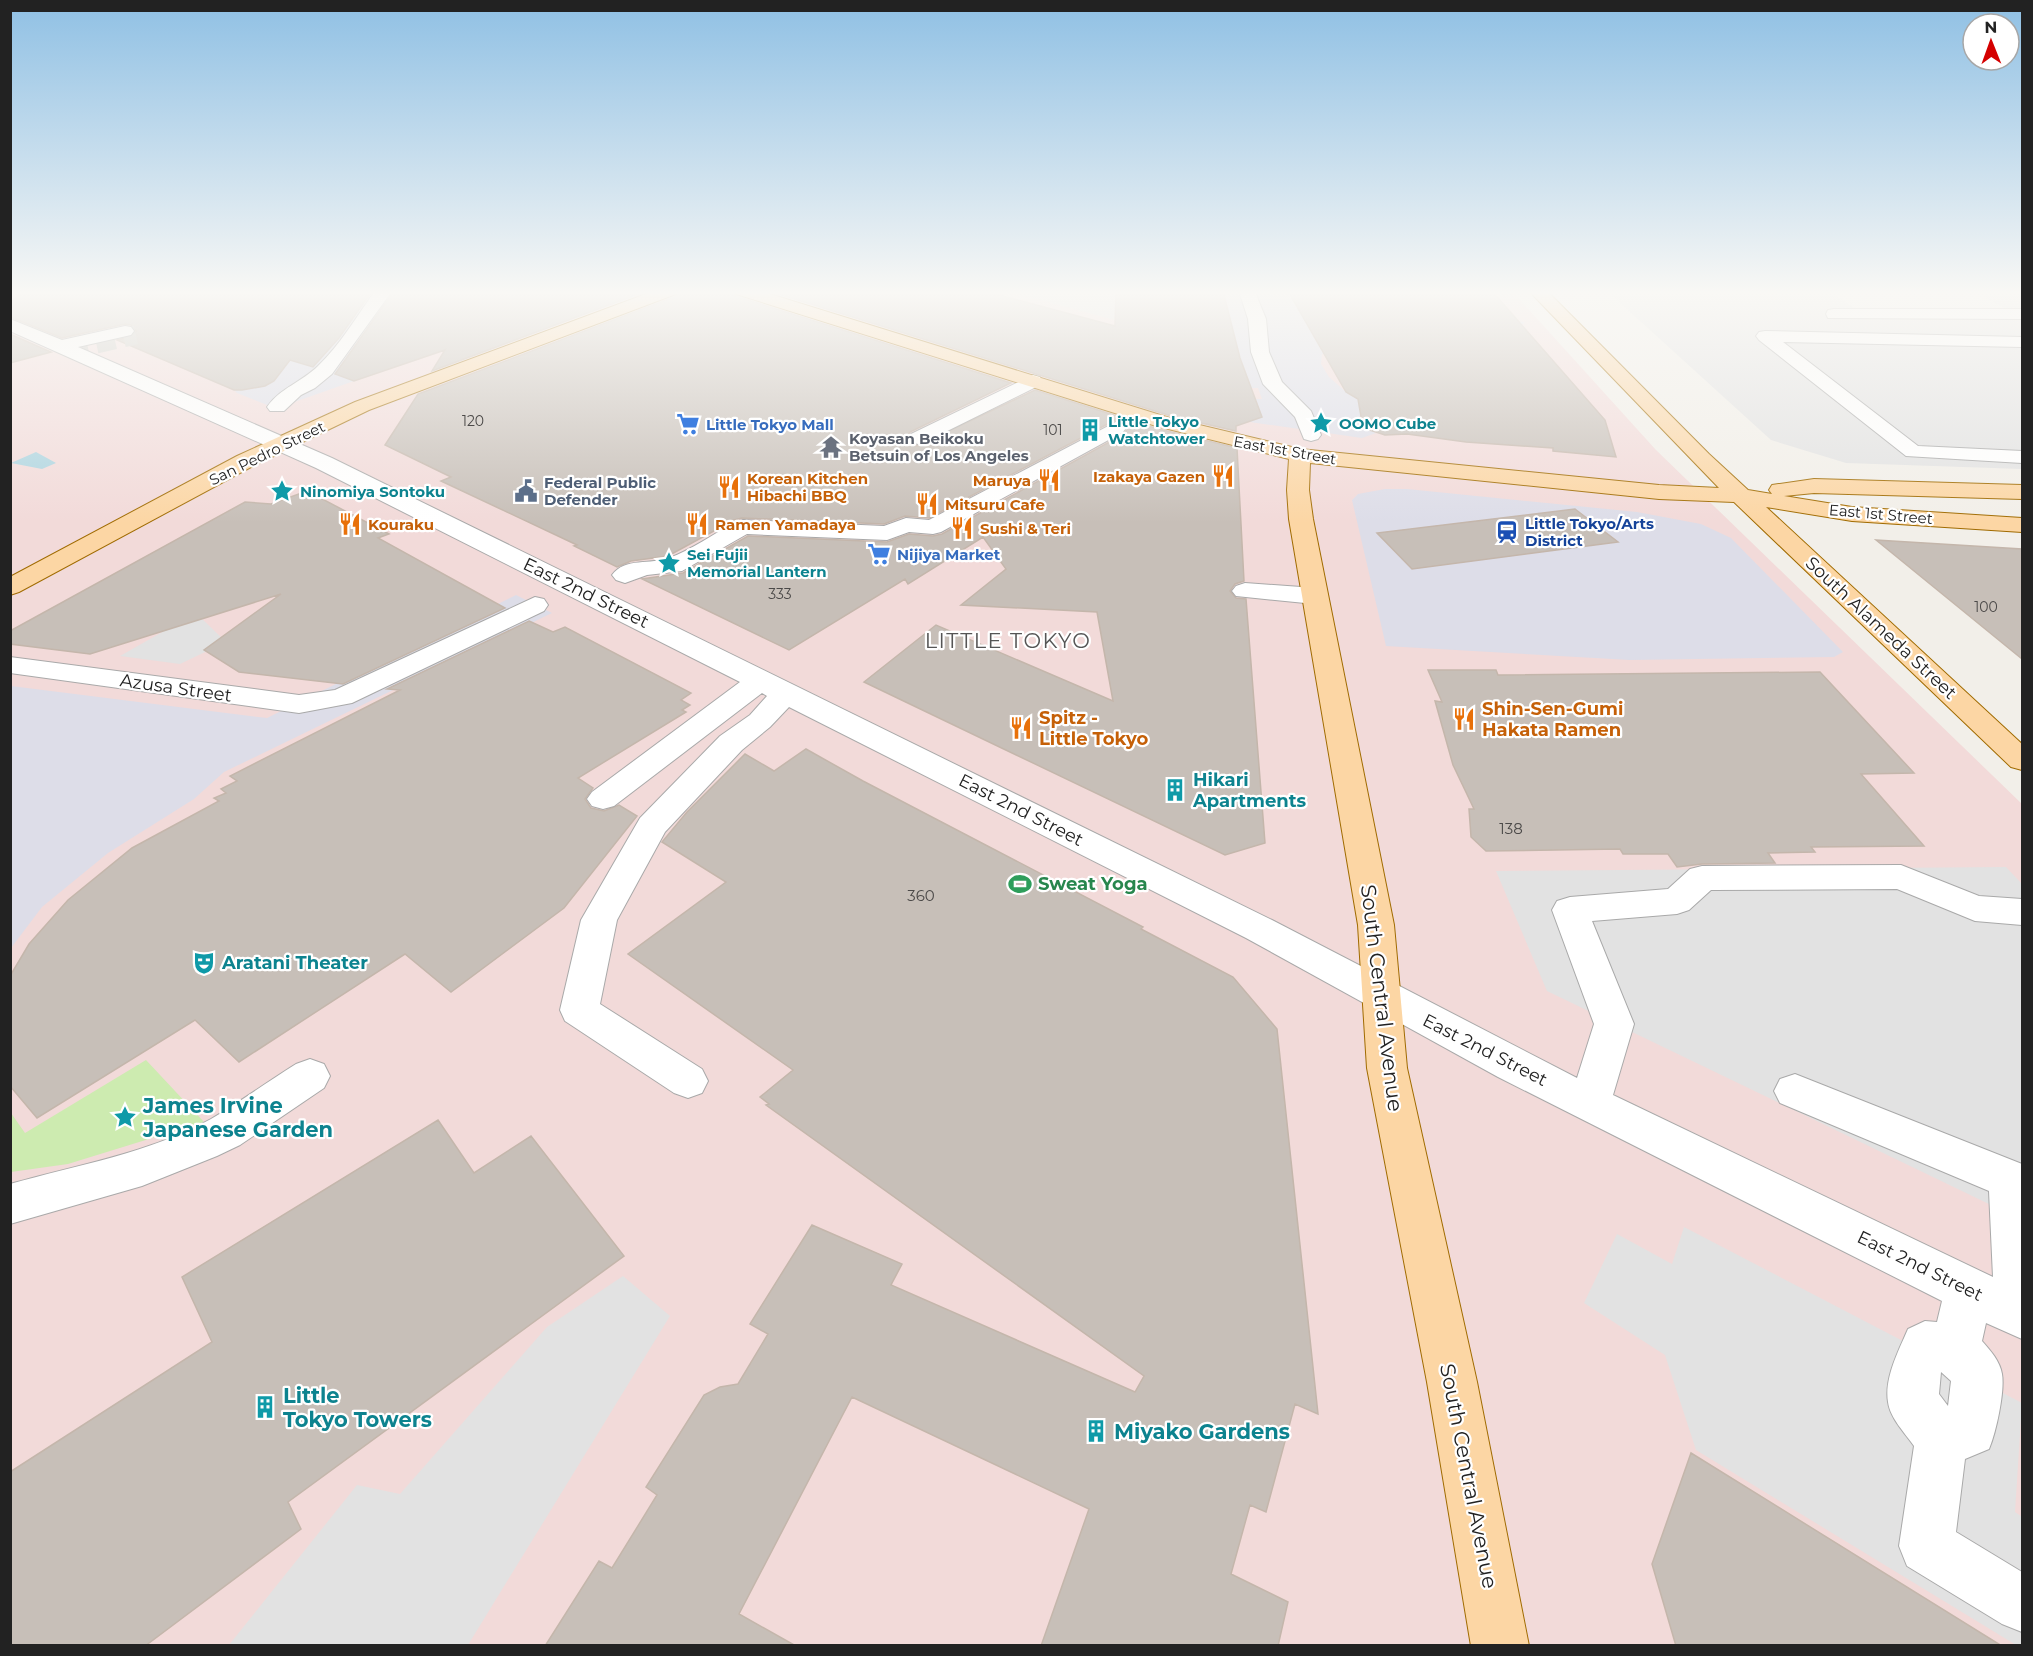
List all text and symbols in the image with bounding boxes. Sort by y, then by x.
north arrow [1961,12,2021,72]
text: N [1984,18,1997,37]
place icon: OOMO Cube [1308,410,1334,436]
supermarket icon: Little Tokyo Mall [675,411,701,437]
house number: 120 [462,412,484,430]
place label: Little Tokyo Watchtower [1108,412,1205,448]
place label: OOMO Cube [1339,414,1436,433]
place label: Little Tokyo Mall [706,415,834,434]
street label: San Pedro Street [206,417,328,489]
building icon: Little Tokyo Watchtower [1077,417,1103,443]
house number: 101 [1043,421,1063,439]
place label: Koyasan Beikoku Betsuin of Los Angeles [849,429,1029,465]
street label: East 1st Street [1232,432,1338,468]
temple icon: Koyasan Beikoku Betsuin of Los Angeles [818,434,844,460]
restaurant icon: Izakaya Gazen [1210,463,1236,489]
restaurant icon: Maruya [1036,467,1062,493]
place label: Izakaya Gazen [1093,467,1205,486]
place label: Korean Kitchen Hibachi BBQ [747,469,868,505]
place label: Maruya [973,471,1031,490]
place label: Federal Public Defender [544,473,656,509]
restaurant icon: Korean Kitchen Hibachi BBQ [716,474,742,500]
place icon: Ninomiya Sontoku [269,478,295,504]
public building icon: Federal Public Defender [513,478,539,504]
place label: Ninomiya Sontoku [300,482,445,501]
restaurant icon: Mitsuru Cafe [914,491,940,517]
place label: Mitsuru Cafe [945,495,1045,514]
street label: East 1st Street [1828,500,1934,528]
restaurant icon: Kouraku [337,511,363,537]
restaurant icon: Ramen Yamadaya [684,511,710,537]
place label: Little Tokyo/Arts District [1525,514,1654,550]
place label: Kouraku [368,515,434,534]
place label: Ramen Yamadaya [715,515,856,534]
restaurant icon: Sushi & Teri [949,515,975,541]
place label: Sushi & Teri [980,519,1071,538]
station icon: Little Tokyo/Arts District [1494,519,1520,545]
supermarket icon: Nijiya Market [866,541,892,567]
place label: Sei Fujii Memorial Lantern [687,545,827,581]
place label: Nijiya Market [897,545,1001,564]
place icon: Sei Fujii Memorial Lantern [656,550,682,576]
street label: South Alameda Street [1801,552,1961,704]
street label: East 2nd Street [520,553,652,633]
house number: 333 [768,585,792,603]
house number: 100 [1974,598,1998,616]
district label: LITTLE TOKYO [925,628,1091,653]
street label: Azusa Street [119,669,233,707]
place label: Shin-Sen-Gumi Hakata Ramen [1482,698,1623,741]
restaurant icon: Shin-Sen-Gumi Hakata Ramen [1451,706,1477,732]
place label: Spitz - Little Tokyo [1039,707,1148,750]
restaurant icon: Spitz - Little Tokyo [1008,715,1034,741]
street label: East 2nd Street [955,769,1087,851]
place label: Hikari Apartments [1192,769,1307,812]
building icon: Hikari Apartments [1162,777,1188,803]
house number: 138 [1499,819,1523,838]
sports icon: Sweat Yoga [1007,871,1033,897]
place label: Sweat Yoga [1038,873,1148,895]
street label: South Central Avenue [1356,883,1408,1113]
house number: 360 [907,886,935,905]
theatre icon: Aratani Theater [191,950,217,976]
place label: Aratani Theater [221,952,368,974]
street label: East 2nd Street [1419,1009,1551,1091]
place label: James Irvine Japanese Garden [142,1093,333,1142]
place icon: James Irvine Japanese Garden [112,1104,138,1130]
street label: East 2nd Street [1854,1226,1986,1306]
street label: South Central Avenue [1435,1361,1503,1591]
place label: Little Tokyo Towers [283,1383,432,1432]
building icon: Little Tokyo Towers [252,1394,278,1420]
building icon: Miyako Gardens [1083,1418,1109,1444]
place label: Miyako Gardens [1114,1419,1290,1444]

